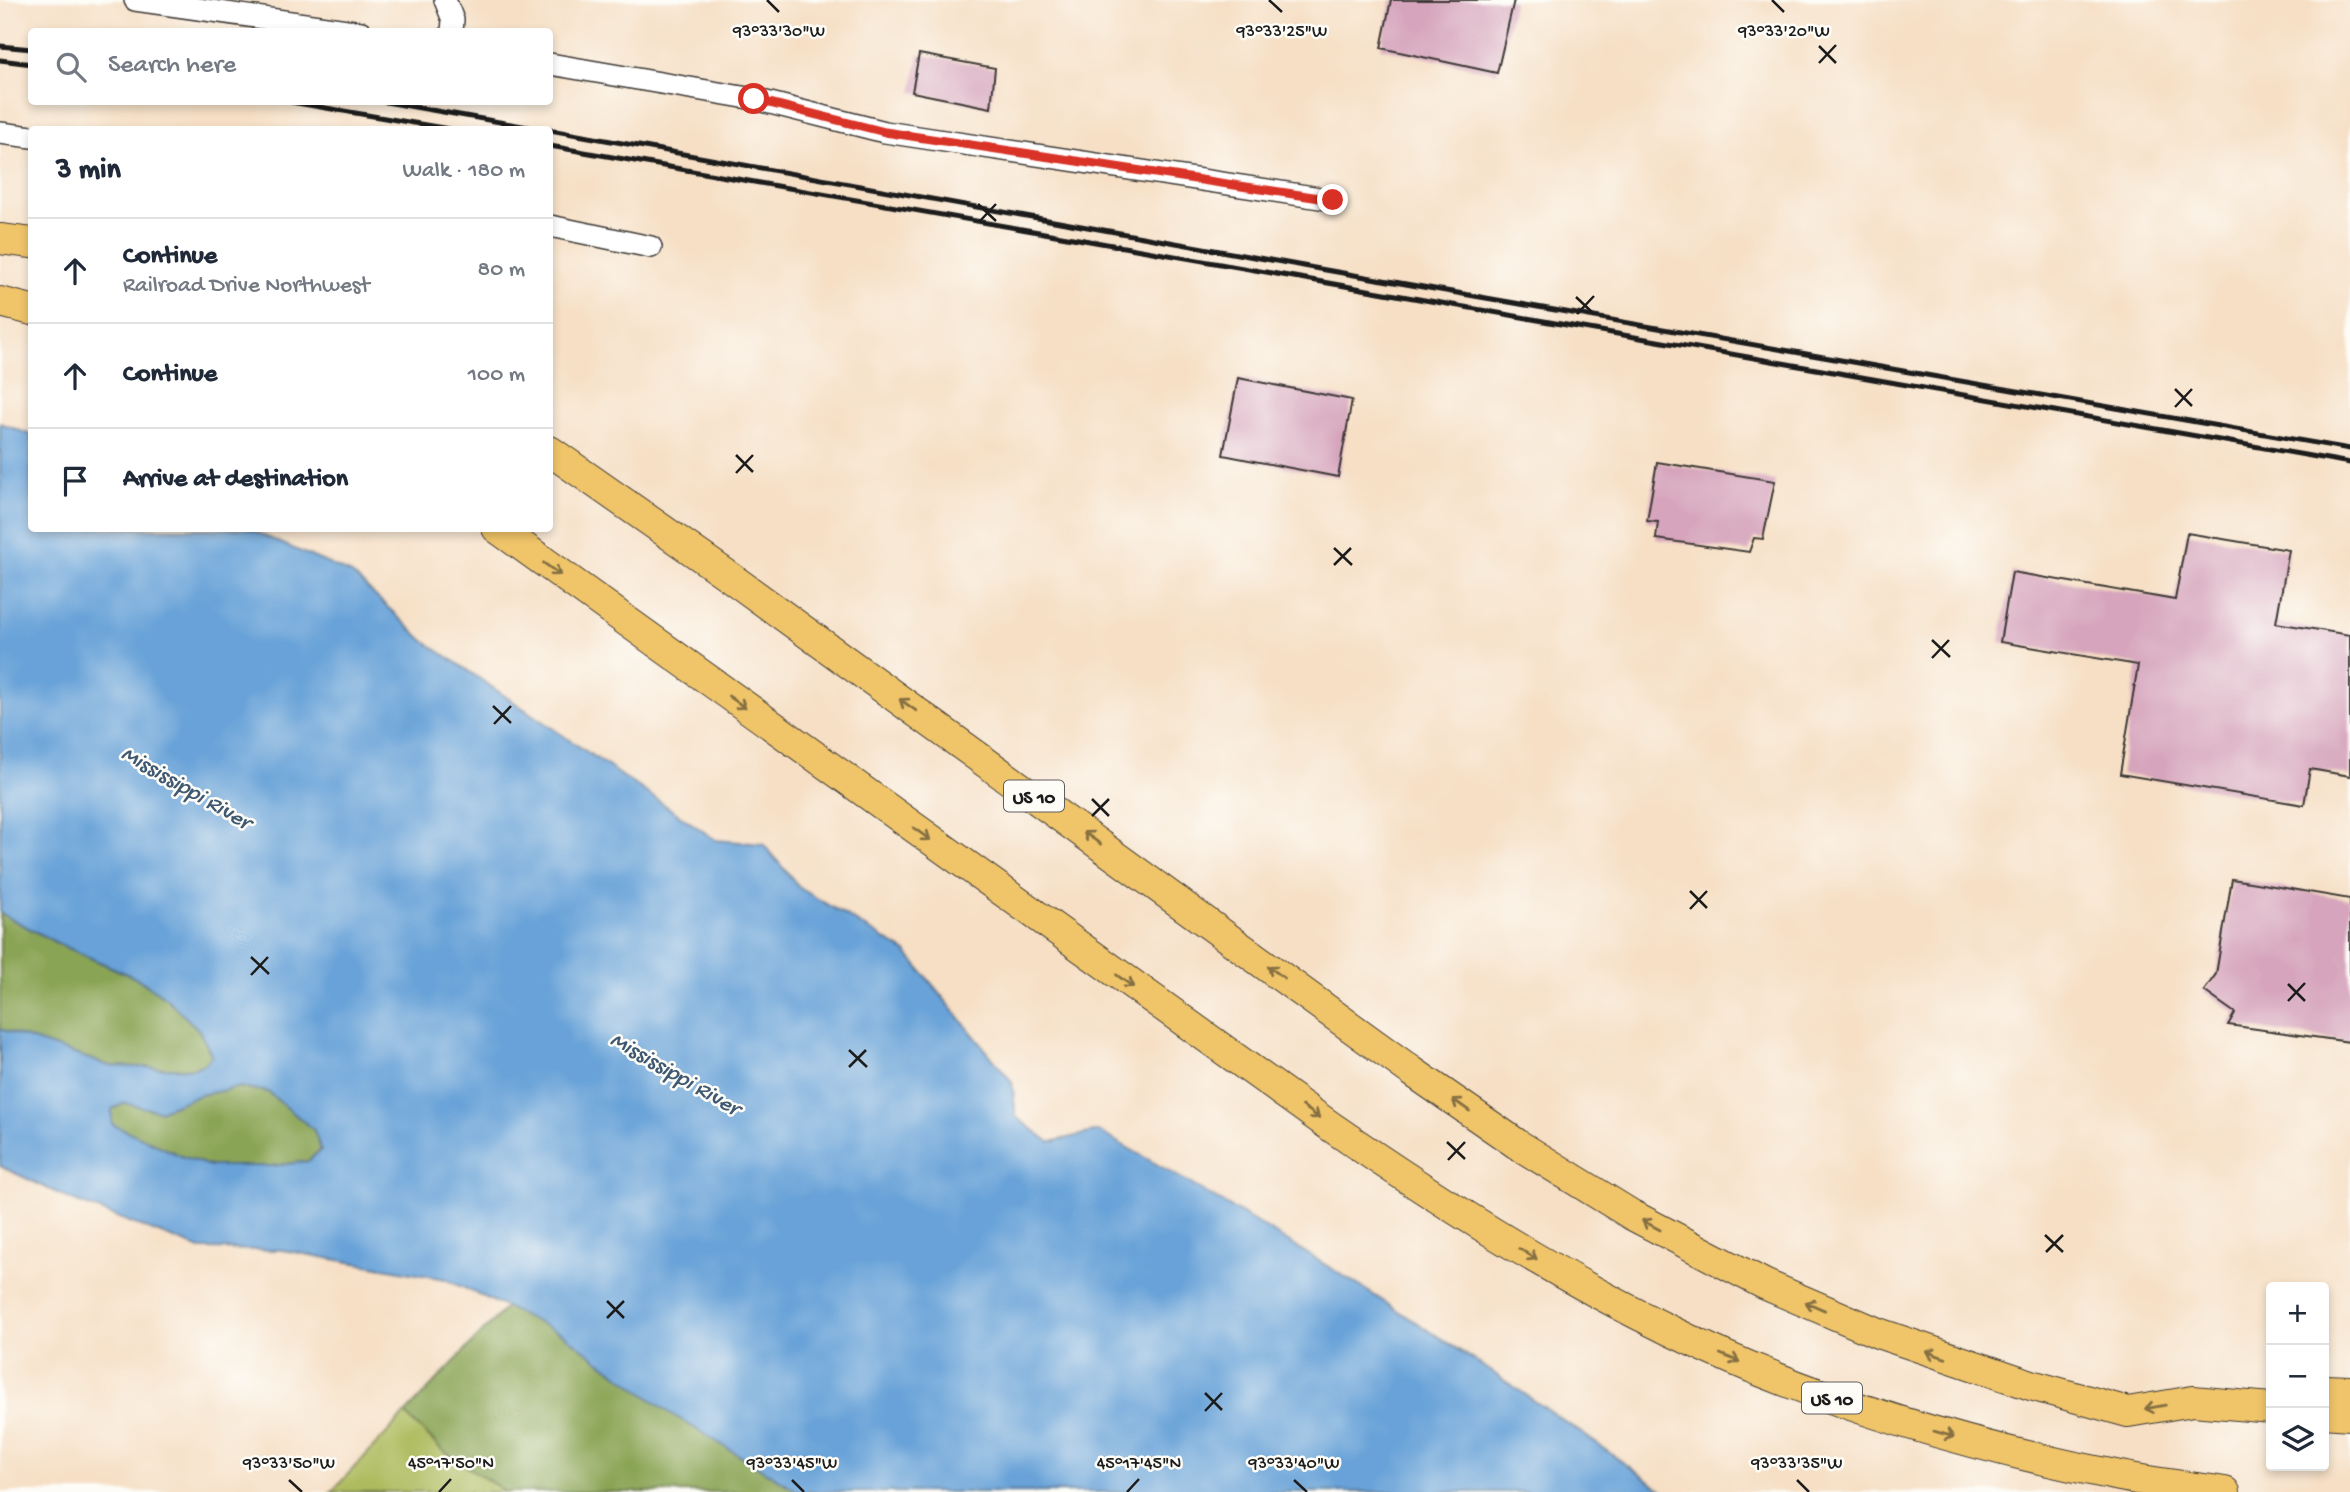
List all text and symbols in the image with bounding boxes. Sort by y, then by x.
text: 93°33'30"W [732,22,825,43]
text: 93°33'25"W [1236,22,1327,43]
text: 93°33'20"W [1737,22,1830,43]
search box [28,28,553,105]
icon: search [52,48,90,86]
text: Search here [108,51,236,82]
route start [738,83,769,114]
text: 3 min [56,154,121,189]
text: Walk · 180 m [403,158,525,185]
route end [1317,184,1348,215]
text: Continue [123,242,217,273]
icon: ahead [56,252,94,290]
text: 80 m [478,257,525,284]
text: Railroad Drive Northwest [123,273,370,300]
icon: ahead [56,357,94,395]
text: Continue [123,360,217,391]
text: 100 m [468,362,525,389]
icon: arrive [56,462,94,500]
text: Arrive at destination [123,465,348,496]
one-way arrow [543,561,562,576]
one-way arrow [727,695,746,709]
one-way arrow [899,698,918,713]
water label: Mississippi River [116,741,259,839]
road number: US 10 [1004,780,1064,811]
one-way arrow [913,826,931,841]
one-way arrow [1083,831,1102,845]
one-way arrow [1267,965,1286,980]
one-way arrow [1115,974,1134,988]
water label: Mississippi River [605,1027,748,1125]
one-way arrow [1452,1098,1471,1112]
one-way arrow [1301,1105,1320,1119]
one-way arrow [1641,1218,1662,1231]
one-way arrow [1517,1248,1537,1262]
map controls [2266,1282,2329,1471]
button: + [2266,1282,2329,1345]
one-way arrow [1805,1299,1827,1312]
button: − [2266,1345,2329,1408]
one-way arrow [1926,1348,1948,1360]
one-way arrow [1719,1352,1741,1365]
road number: US 10 [1802,1382,1862,1414]
one-way arrow [2144,1401,2167,1414]
button: layers [2266,1408,2329,1471]
one-way arrow [1933,1429,1955,1442]
text: 93°33'50"W [242,1454,335,1475]
text: 45°17'50"N [408,1454,494,1475]
text: 93°33'45"W [746,1454,837,1475]
text: 45°17'45"N [1097,1454,1181,1475]
text: 93°33'40"W [1247,1454,1340,1475]
text: 93°33'35"W [1750,1454,1843,1475]

